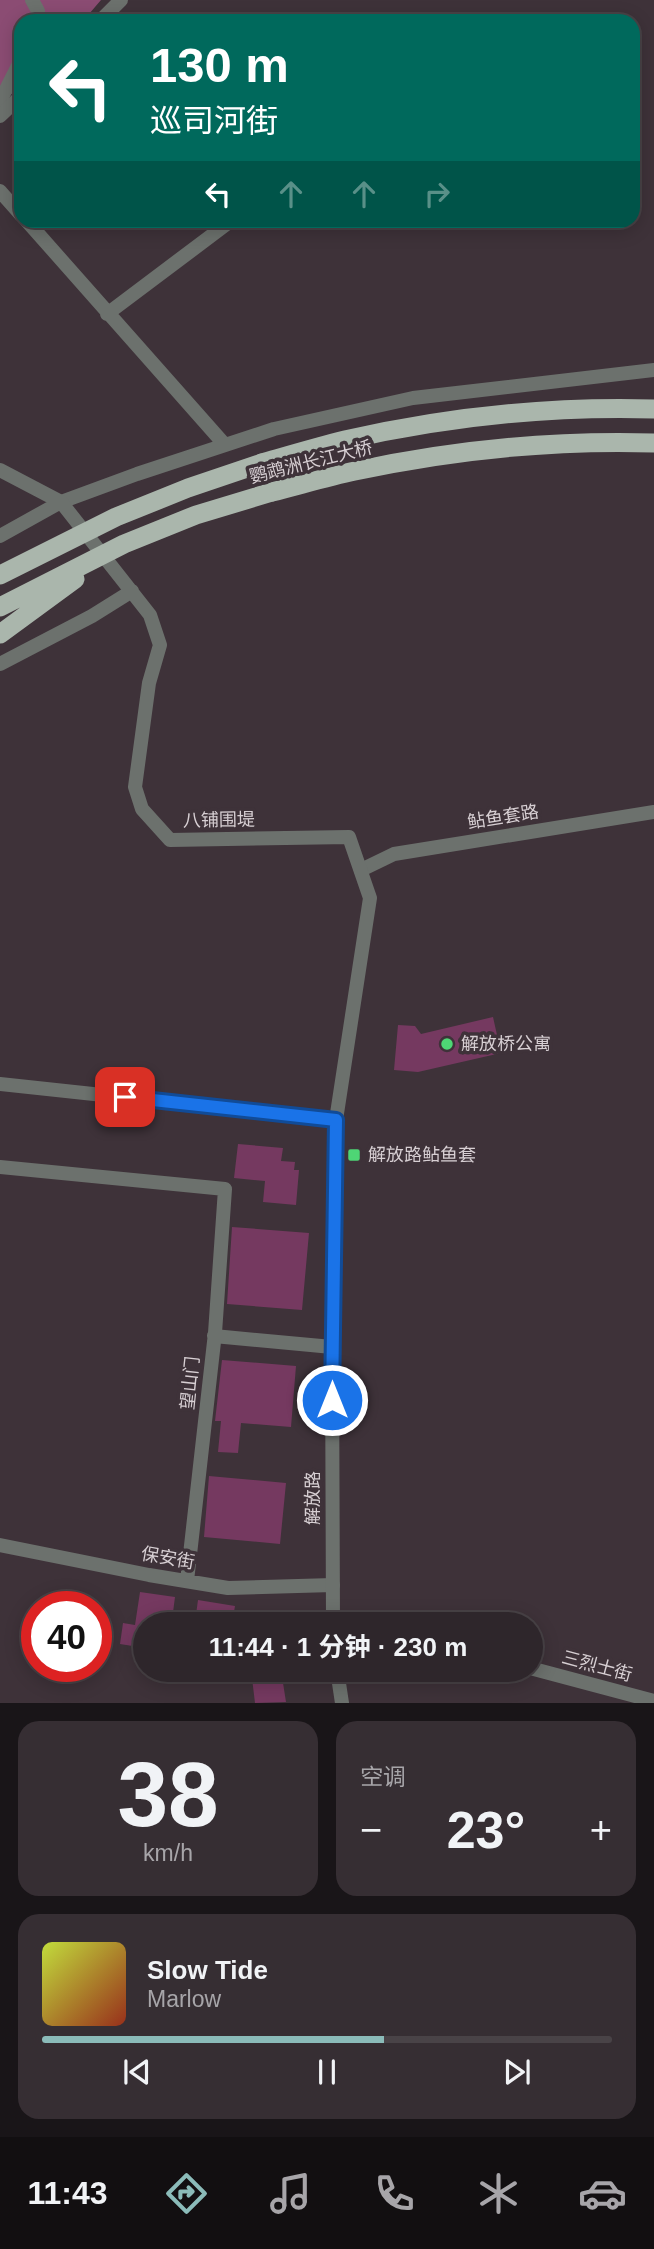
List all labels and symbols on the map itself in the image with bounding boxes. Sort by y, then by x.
street label: 鹦鹉洲长江大桥 [247,437,375,487]
street label: 鲇鱼套路 [466,801,540,833]
street label: 八铺围堤 [183,809,255,831]
place label: 解放桥公寓 [461,1034,551,1054]
marker: 解放桥公寓 [439,1036,455,1052]
pin [95,1067,155,1127]
place label: 解放路鲇鱼套 [368,1145,476,1165]
marker: 解放路鲇鱼套 [346,1147,362,1163]
street label: 望山门 [177,1355,203,1411]
position arrow [295,1363,369,1437]
street label: 解放路 [303,1471,323,1525]
street label: 保安街 [140,1543,196,1573]
speed limit sign: 40 [21,1591,112,1682]
street label: 三烈士街 [560,1647,634,1685]

